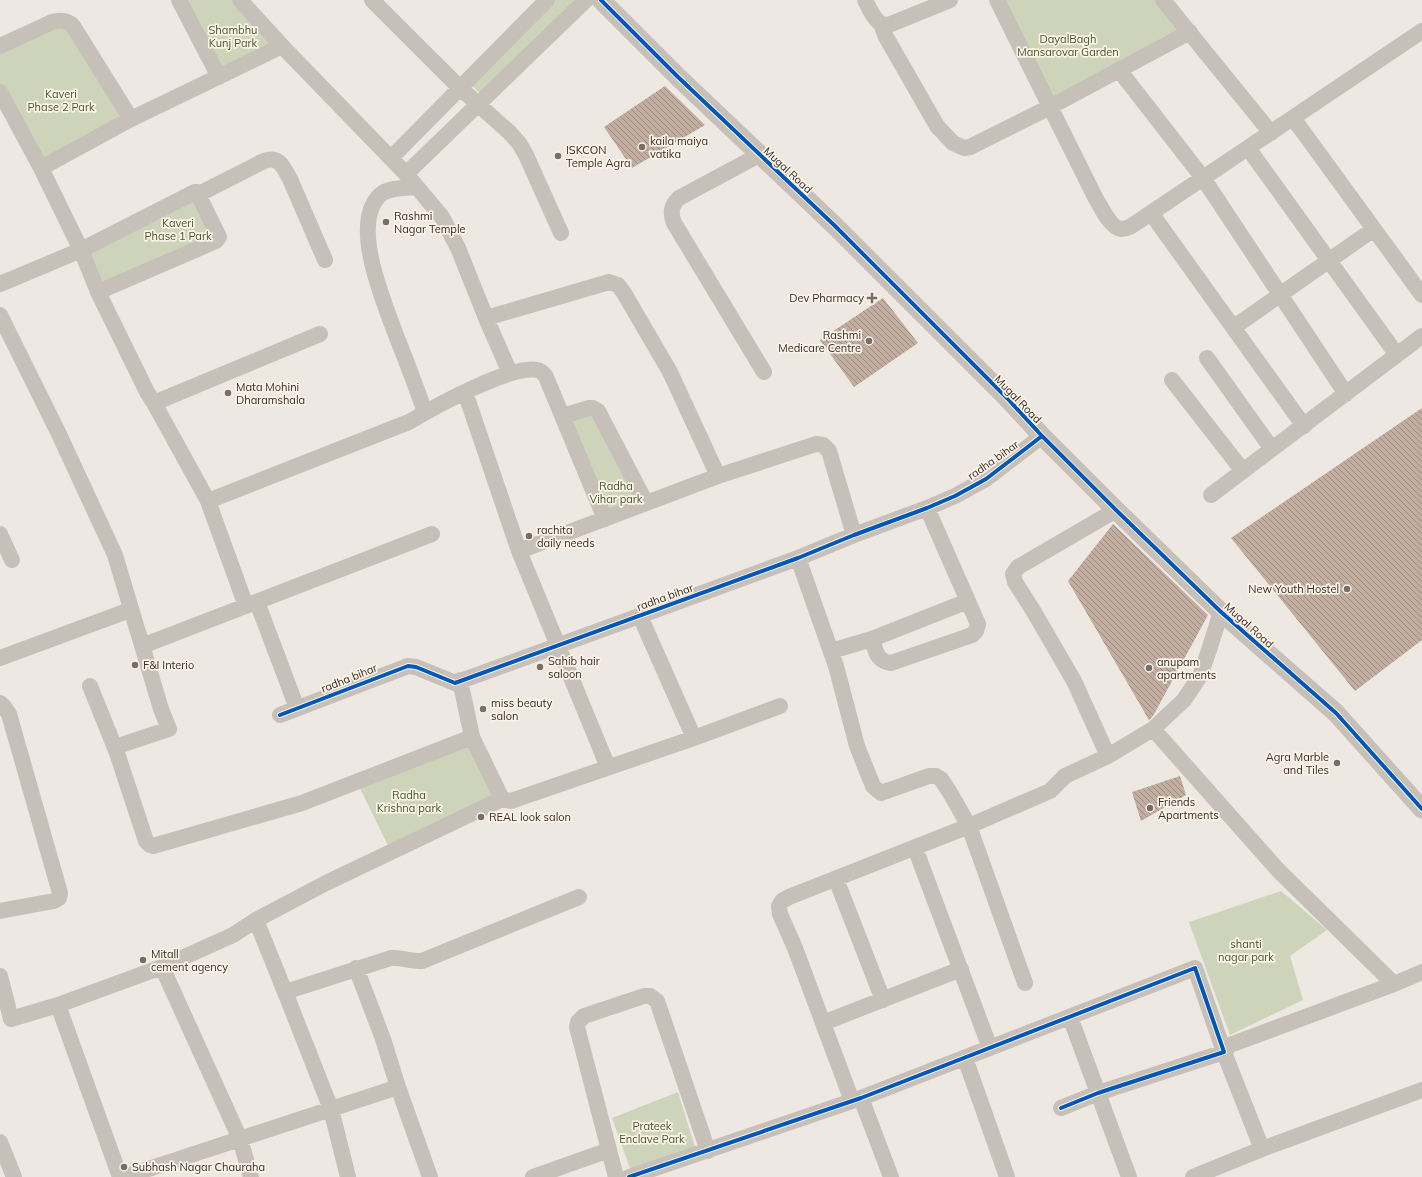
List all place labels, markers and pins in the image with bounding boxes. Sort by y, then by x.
place label: kaila maiya vatika [650,134,708,161]
marker: kaila maiya vatika [637,142,647,152]
place label: ISKCON Temple Agra [566,143,631,170]
marker: ISKCON Temple Agra [553,151,563,161]
place label: Rashmi Nagar Temple [394,209,466,236]
marker: Rashmi Nagar Temple [381,217,391,227]
place label: Dev Pharmacy [789,291,864,305]
marker: Dev Pharmacy [867,293,877,303]
place label: Rashmi Medicare Centre [778,328,861,355]
marker: Rashmi Medicare Centre [864,336,874,346]
place label: Mata Mohini Dharamshala [236,380,305,407]
marker: Mata Mohini Dharamshala [223,388,233,398]
place label: rachita daily needs [537,523,595,550]
marker: rachita daily needs [524,531,534,541]
place label: New Youth Hostel [1248,582,1339,596]
marker: New Youth Hostel [1342,584,1352,594]
place label: Sahib hair saloon [548,654,600,681]
place label: anupam apartments [1157,655,1216,682]
place label: F&I Interio [143,658,194,672]
marker: F&I Interio [130,660,140,670]
marker: Sahib hair saloon [535,662,545,672]
marker: anupam apartments [1144,663,1154,673]
place label: miss beauty salon [491,696,553,723]
marker: miss beauty salon [478,704,488,714]
place label: Agra Marble and Tiles [1266,750,1329,777]
marker: Agra Marble and Tiles [1332,758,1342,768]
place label: Friends Apartments [1158,795,1219,822]
marker: Friends Apartments [1145,803,1155,813]
place label: REAL look salon [489,810,571,824]
marker: REAL look salon [476,812,486,822]
place label: Mitall cement agency [151,947,228,974]
marker: Mitall cement agency [138,955,148,965]
place label: Subhash Nagar Chauraha [132,1160,265,1174]
marker: Subhash Nagar Chauraha [119,1162,129,1172]

